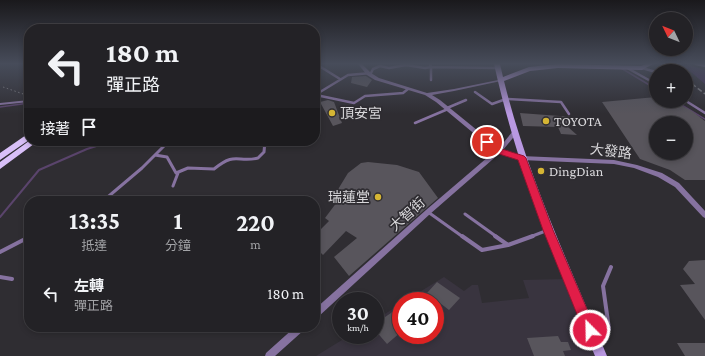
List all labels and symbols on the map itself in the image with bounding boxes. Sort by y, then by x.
north arrow [649,12,693,56]
place label: 頂安宮 [340,105,382,121]
marker: 頂安宮 [327,108,337,118]
place label: TOYOTA [554,113,602,129]
marker: TOYOTA [541,116,551,126]
pin [470,125,504,159]
street label: 大發路 [589,141,633,161]
place label: DingDian [549,163,604,179]
marker: DingDian [536,166,546,176]
place label: 瑞蓮堂 [328,189,370,205]
marker: 瑞蓮堂 [373,192,383,202]
street label: 大智街 [386,194,428,234]
speed limit sign: 40 [392,292,444,344]
position arrow [569,309,611,351]

